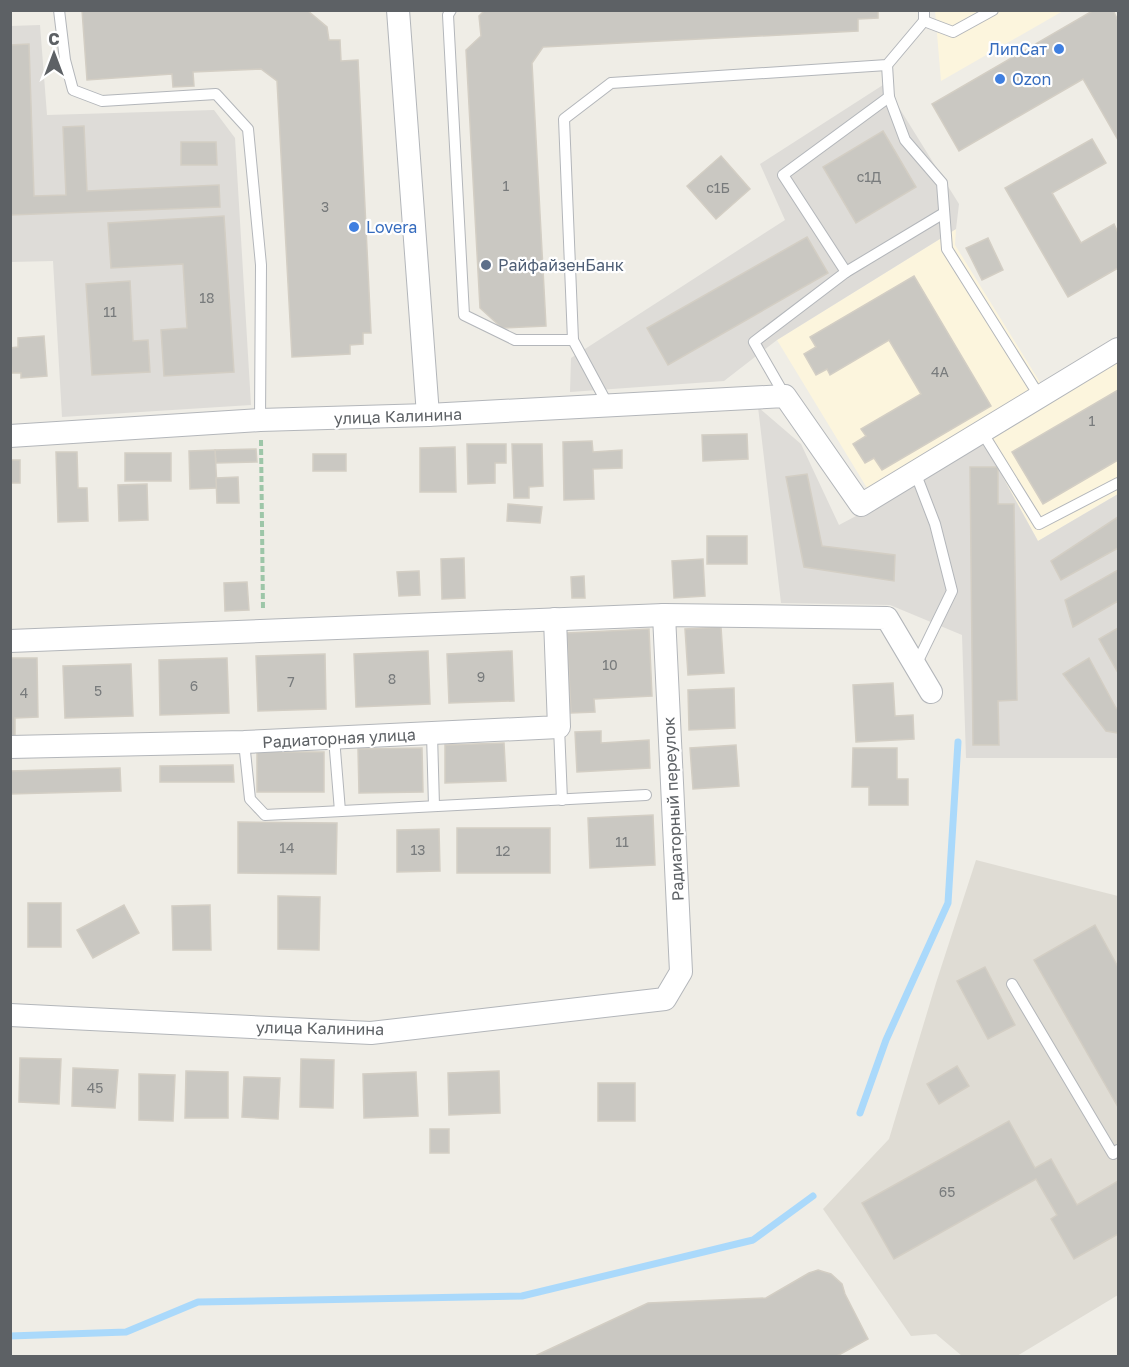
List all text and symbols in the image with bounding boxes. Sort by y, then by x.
north arrow [24,24,84,84]
text: С [48,29,60,49]
place label: ЛипСат [989,39,1047,59]
marker: ЛипСат [1052,42,1066,56]
place label: Ozon [1012,69,1051,89]
marker: Ozon [993,72,1007,86]
house number: с1Д [857,168,881,185]
house number: 1 [503,177,510,194]
house number: с1Б [706,179,730,196]
house number: 3 [321,198,329,215]
place label: Lovera [366,217,417,237]
marker: Lovera [347,220,361,234]
place label: РайфайзенБанк [498,255,624,275]
marker: РайфайзенБанк [479,258,493,272]
house number: 18 [199,289,215,306]
house number: 11 [103,303,117,320]
house number: 4А [931,363,950,380]
street label: улица Калинина [333,404,463,428]
house number: 1 [1089,412,1096,429]
house number: 10 [602,656,618,673]
house number: 9 [477,668,485,685]
house number: 8 [388,670,396,687]
house number: 7 [287,673,295,690]
house number: 6 [190,677,198,694]
house number: 5 [94,682,102,699]
house number: 4 [20,684,28,701]
street label: Радиаторный переулок [658,716,688,902]
street label: Радиаторная улица [262,724,416,752]
house number: 11 [615,833,629,850]
house number: 14 [279,839,295,856]
house number: 13 [411,841,425,858]
house number: 12 [496,842,510,859]
street label: улица Калинина [256,1017,384,1039]
house number: 45 [87,1079,103,1096]
house number: 65 [939,1183,955,1200]

